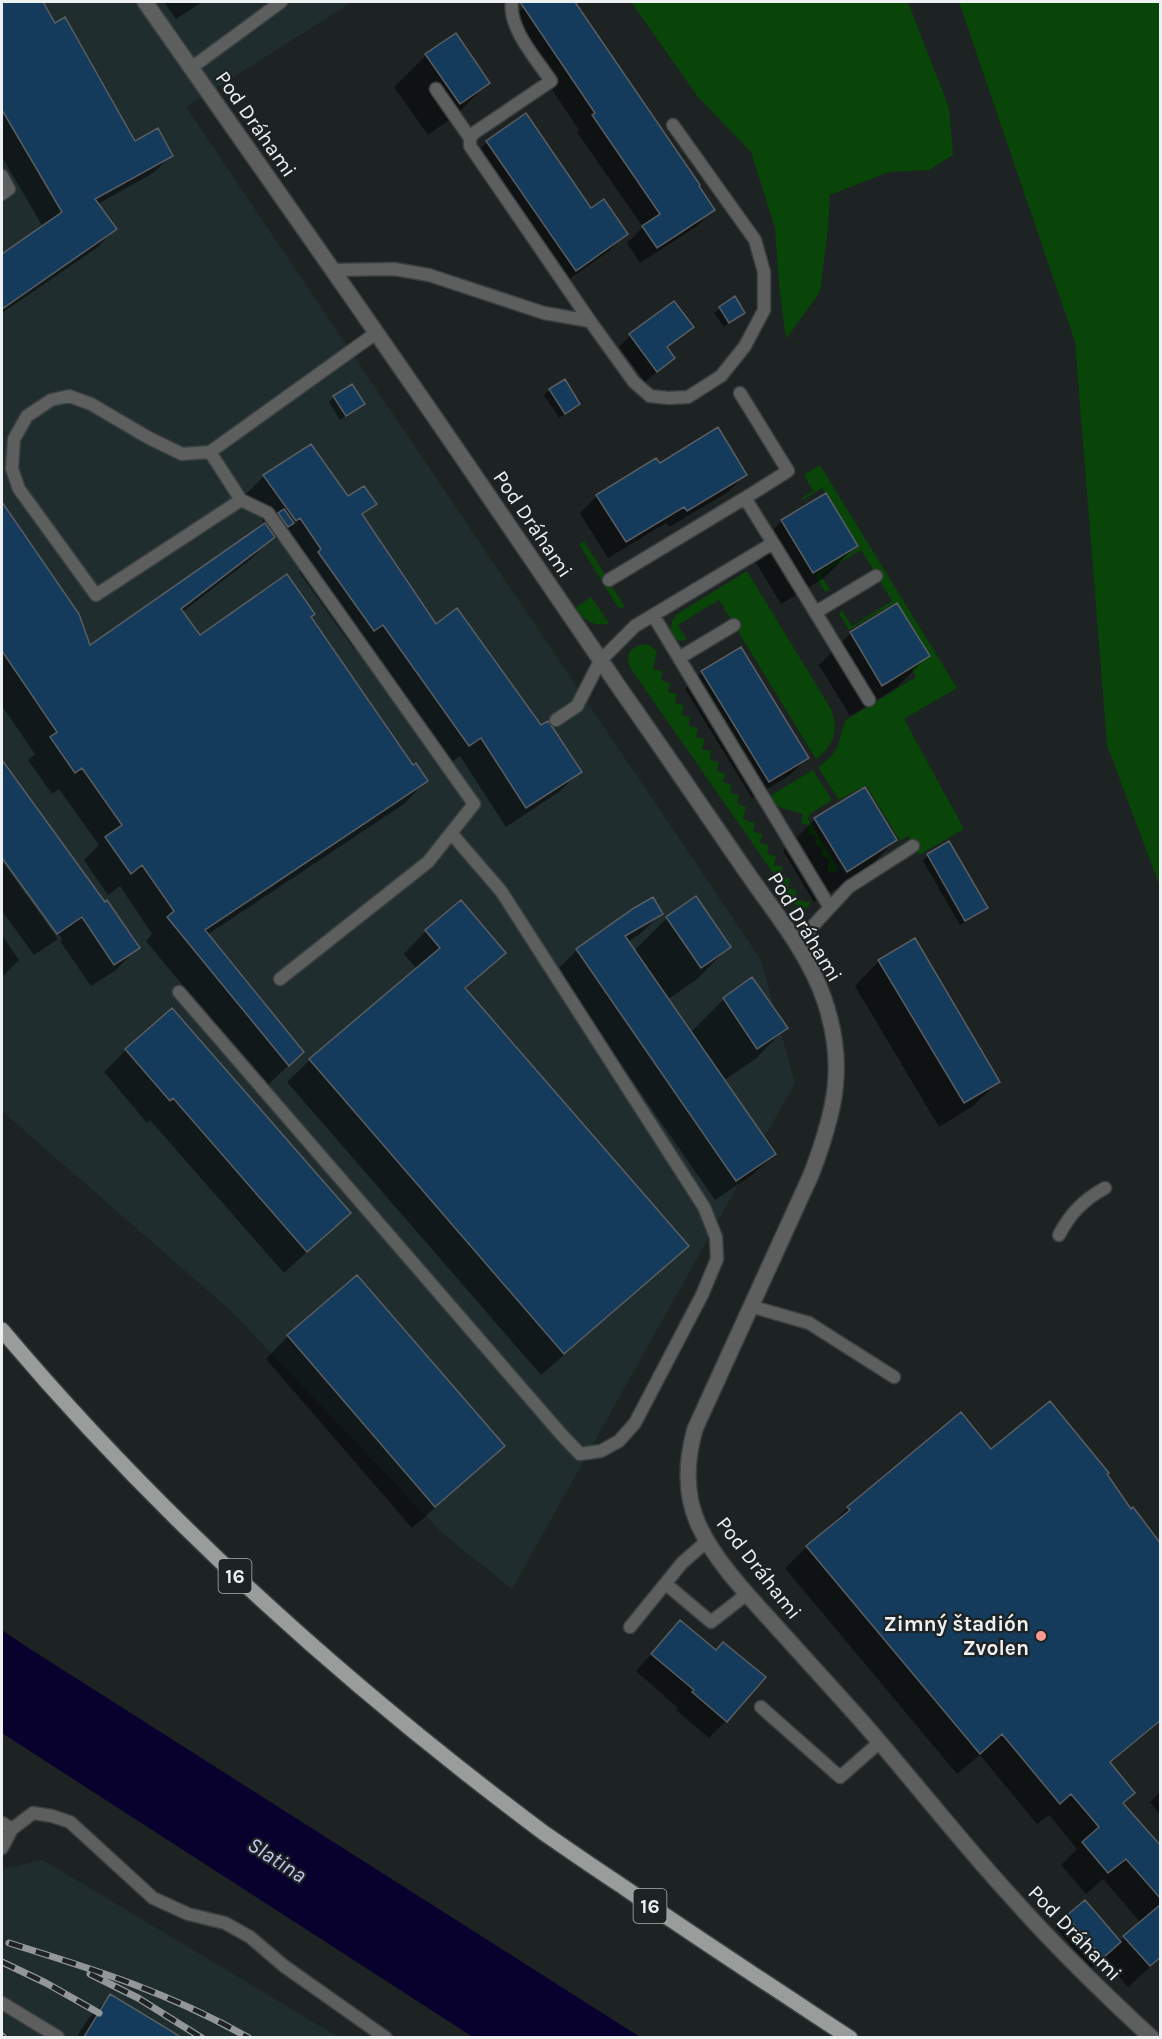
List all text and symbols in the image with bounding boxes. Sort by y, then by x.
street label: Pod Dráhami [211,66,301,182]
street label: Pod Dráhami [488,466,578,582]
street label: Pod Dráhami [763,868,847,986]
street label: Pod Dráhami [711,1512,807,1624]
road number: 16 [218,1559,252,1593]
place label: Zimný štadión Zvolen [884,1612,1029,1660]
marker: Zimný štadión Zvolen [1034,1629,1048,1643]
water label: Slatina [243,1831,311,1889]
street label: Pod Dráhami [1023,1880,1127,1986]
road number: 16 [634,1889,666,1923]

